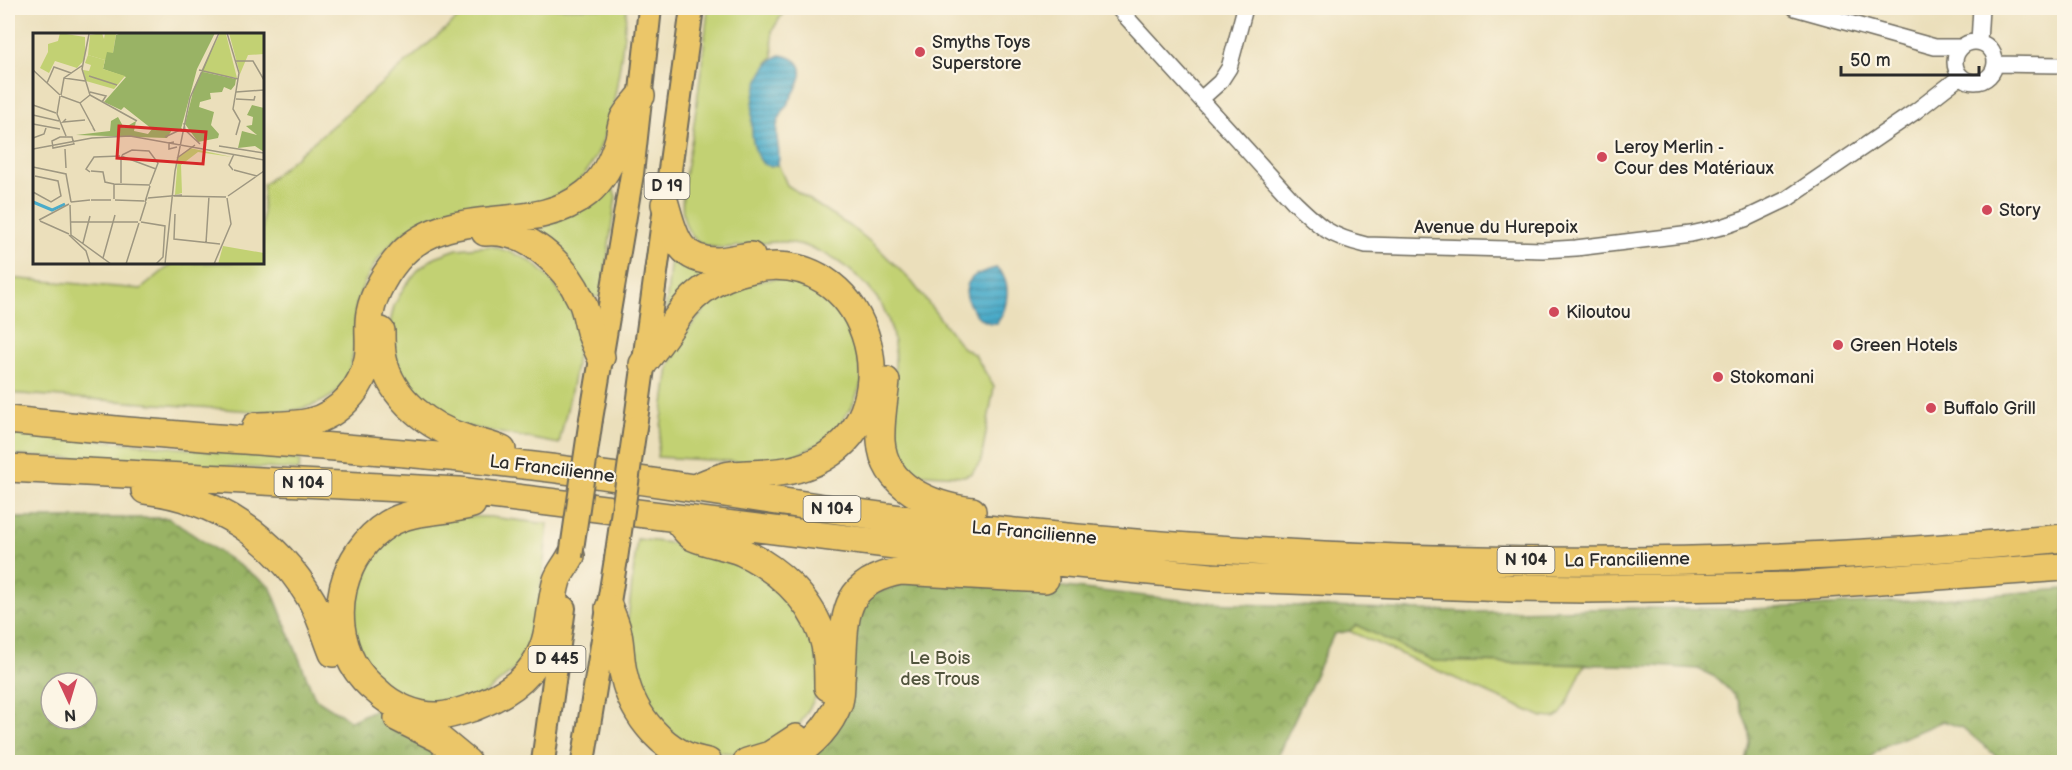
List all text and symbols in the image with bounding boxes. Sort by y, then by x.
place label: Smyths Toys Superstore [932,32,1030,74]
inset map [33,33,264,264]
scale bar [1841,39,1979,77]
marker: Smyths Toys Superstore [913,45,927,59]
text: 50 m [1850,50,1891,71]
place label: Leroy Merlin - Cour des Matériaux [1614,137,1774,179]
marker: Leroy Merlin - Cour des Matériaux [1595,150,1609,164]
road number: D 19 [644,173,690,199]
place label: Story [1999,200,2041,221]
marker: Story [1980,203,1994,217]
street label: Avenue du Hurepoix [1414,217,1578,238]
place label: Kiloutou [1566,302,1631,323]
marker: Kiloutou [1547,305,1561,319]
place label: Green Hotels [1850,335,1958,356]
marker: Green Hotels [1831,338,1845,352]
place label: Stokomani [1730,367,1814,388]
marker: Stokomani [1711,370,1725,384]
place label: Buffalo Grill [1943,398,2036,419]
marker: Buffalo Grill [1924,401,1938,415]
street label: La Francilienne [488,451,616,487]
road number: N 104 [274,470,332,496]
road number: N 104 [804,496,860,522]
street label: La Francilienne [970,517,1098,549]
road number: N 104 [1498,547,1555,573]
street label: La Francilienne [1564,548,1690,572]
road number: D 445 [528,646,586,672]
park label: Le Bois des Trous [900,648,980,690]
north arrow [39,671,99,731]
text: N [63,705,77,724]

